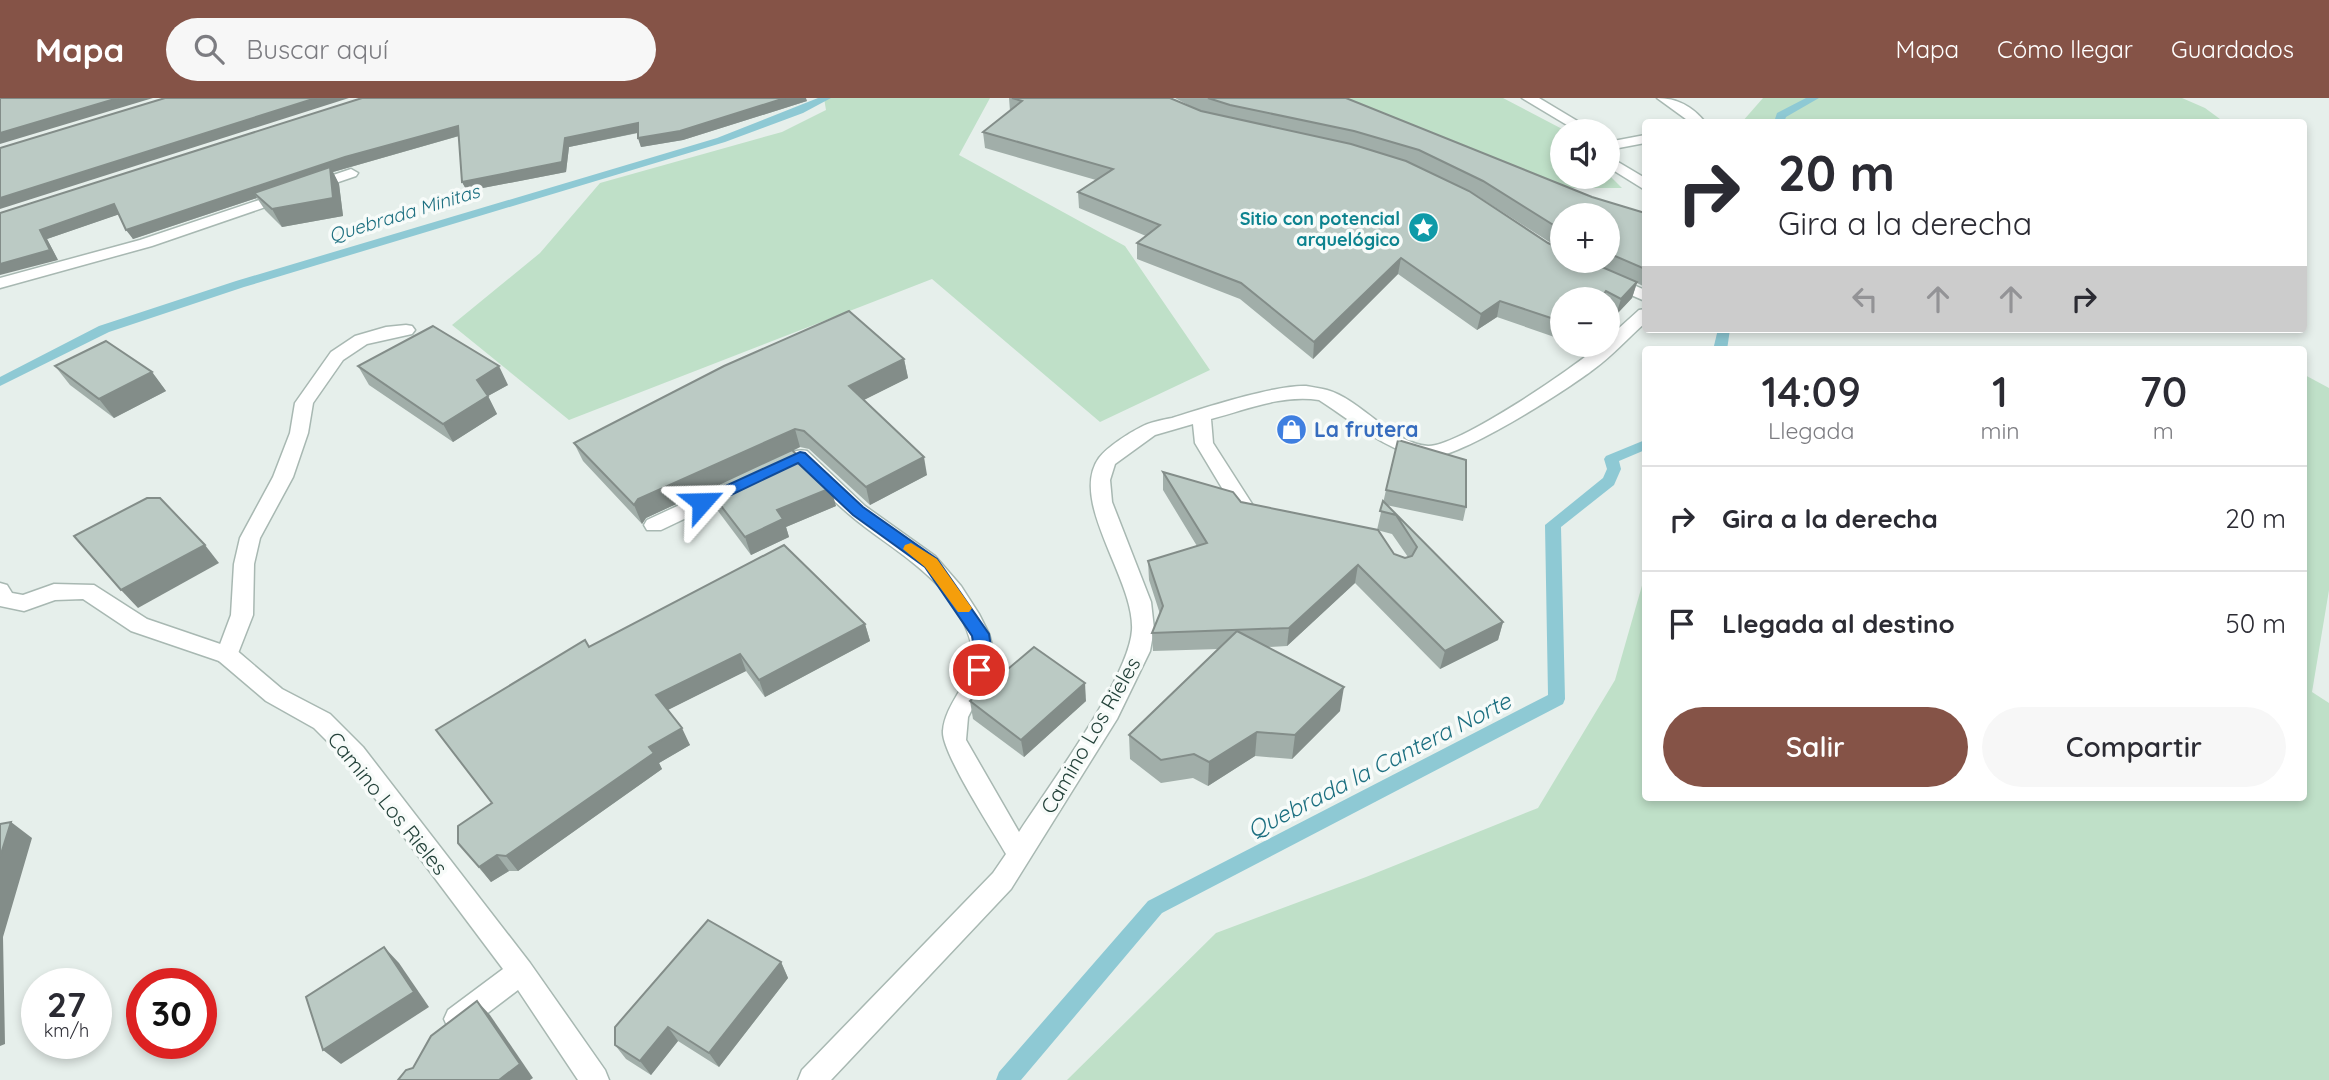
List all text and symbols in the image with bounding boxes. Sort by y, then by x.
search box [166,18,656,81]
text: Mapa [35,29,124,70]
icon: search [190,30,228,68]
text: Buscar aquí [246,33,388,66]
text: Mapa [1896,34,1959,64]
text: Cómo llegar [1997,34,2133,64]
text: Guardados [2171,34,2294,64]
map controls [1550,119,1620,357]
button: sound [1550,119,1620,189]
text: 20 m [1778,142,1895,203]
icon: right [1663,147,1754,238]
water label: Quebrada Minitas [326,178,483,247]
button: + [1550,203,1620,273]
text: Gira a la derecha [1778,203,2032,243]
place label: Sitio con potencial arquelógico [1240,207,1400,251]
place icon: Sitio con potencial arquelógico [1406,211,1440,245]
icon: left [1846,280,1884,318]
icon: ahead [1919,280,1957,318]
icon: ahead [1992,280,2030,318]
icon: right [2065,280,2103,318]
button: − [1550,287,1620,357]
text: 14:09 [1762,365,1861,418]
text: 1 [1992,365,2008,418]
text: 70 [2139,365,2187,418]
shop icon: La frutera [1274,412,1308,446]
place label: La frutera [1314,416,1418,442]
text: Llegada [1768,416,1854,445]
text: min [1980,416,2020,445]
text: m [2153,416,2174,445]
position arrow [665,465,739,539]
icon: right [1663,500,1701,538]
text: Gira a la derecha [1722,502,1938,535]
text: 20 m [2225,502,2286,535]
icon: arrive [1663,605,1701,643]
text: Llegada al destino [1722,607,1955,640]
text: 50 m [2226,607,2286,640]
pin [949,640,1009,700]
icon: arrive [960,651,998,689]
street label: Camino Los Rieles [1035,652,1145,818]
water label: Quebrada la Cantera Norte [1242,685,1517,844]
button: Salir [1663,707,1968,787]
button: Compartir [1982,707,2286,787]
street label: Camino Los Rieles [322,726,454,880]
speed limit sign: 30 [126,968,217,1059]
text: 27 [47,982,86,1026]
text: km/h [44,1019,89,1042]

